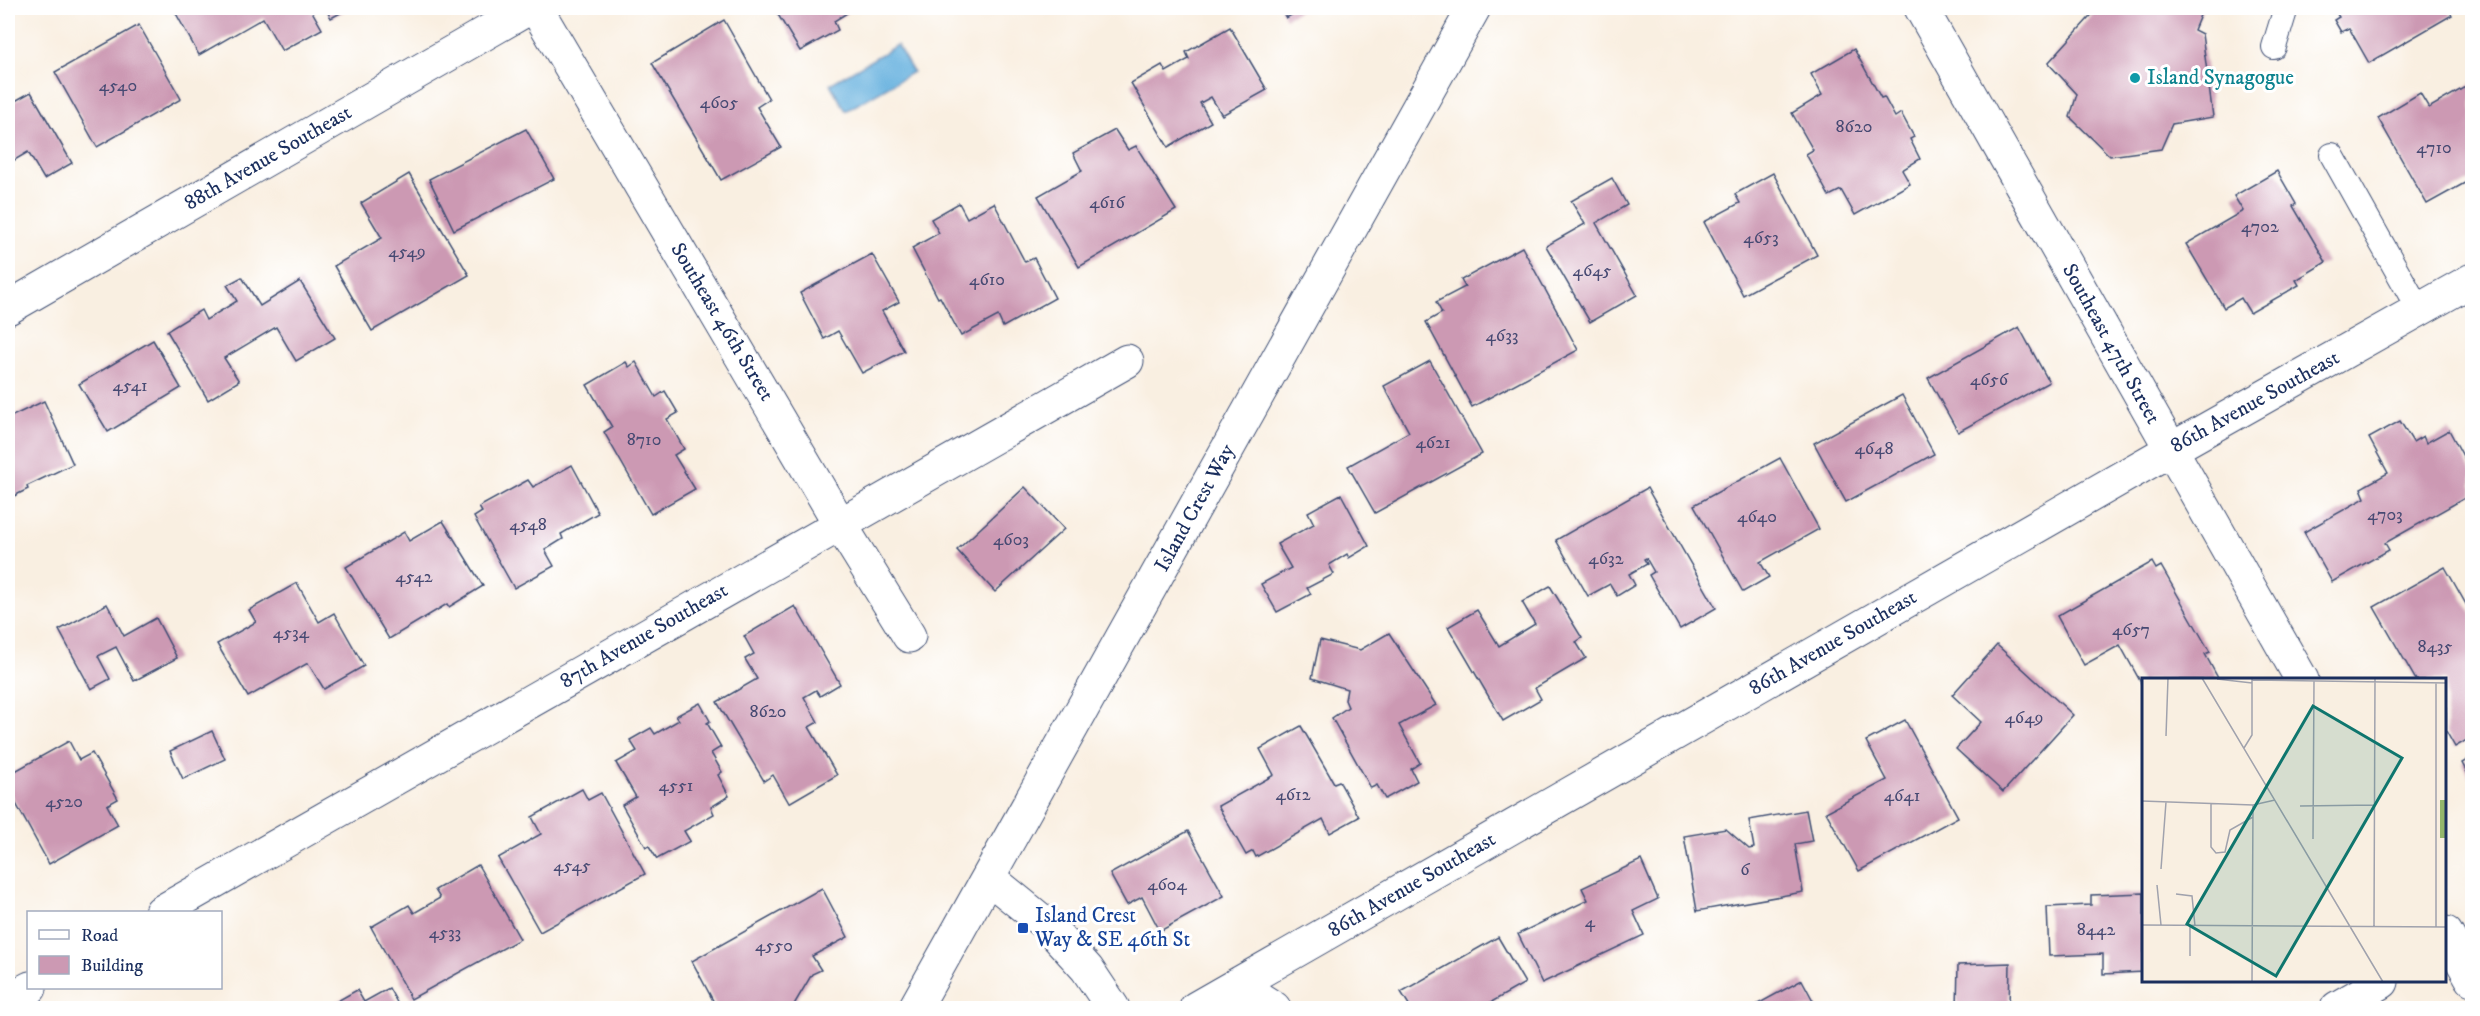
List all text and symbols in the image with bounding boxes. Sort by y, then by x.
place label: Island Synagogue [2147,65,2294,91]
marker: Island Synagogue [2128,71,2142,85]
house number: 4540 [99,75,137,97]
house number: 4605 [700,92,738,114]
street label: 88th Avenue Southeast [180,99,356,216]
house number: 8620 [1836,116,1872,138]
house number: 4710 [2416,137,2452,159]
house number: 4616 [1089,192,1125,214]
house number: 4702 [2241,216,2279,238]
house number: 4653 [1743,227,1779,249]
street label: Southeast 46th Street [665,238,780,406]
house number: 4549 [388,241,426,263]
street label: Southeast 47th Street [2056,259,2166,429]
house number: 4645 [1573,260,1612,282]
house number: 4610 [969,269,1005,291]
house number: 4633 [1485,325,1519,347]
street label: 86th Avenue Southeast [2166,345,2344,459]
house number: 4656 [1970,369,2009,391]
house number: 4541 [112,375,148,397]
house number: 8710 [627,429,661,451]
house number: 4621 [1415,432,1451,454]
house number: 4648 [1854,438,1894,460]
street label: Island Crest Way [1149,439,1241,576]
house number: 4703 [2367,504,2403,526]
house number: 4640 [1737,506,1777,528]
house number: 4548 [509,514,547,536]
house number: 4603 [993,529,1029,551]
house number: 4632 [1588,548,1624,570]
house number: 4542 [395,566,433,588]
street label: 87th Avenue Southeast [556,577,733,695]
street label: 86th Avenue Southeast [1745,584,1922,702]
house number: 4657 [2112,619,2150,641]
house number: 4534 [273,622,310,644]
house number: 8435 [2417,636,2453,658]
inset map [2142,678,2447,983]
house number: 8620 [750,701,786,723]
house number: 4649 [2004,707,2044,729]
house number: 4551 [659,775,693,797]
house number: 4612 [1275,784,1311,806]
house number: 4641 [1884,785,1920,807]
house number: 4520 [45,791,83,813]
street label: 86th Avenue Southeast [1324,826,1501,944]
house number: 4545 [553,855,591,877]
house number: 6 [1740,859,1750,881]
house number: 4604 [1147,874,1187,896]
place label: Island Crest Way & SE 46th St [1034,903,1191,953]
legend [27,911,222,989]
house number: 4 [1585,911,1596,933]
house number: 8442 [2077,919,2115,941]
marker: Island Crest Way & SE 46th St [1016,921,1030,935]
house number: 4533 [429,922,461,944]
text: Road [81,925,118,947]
house number: 4550 [755,935,793,957]
text: Building [81,955,143,977]

